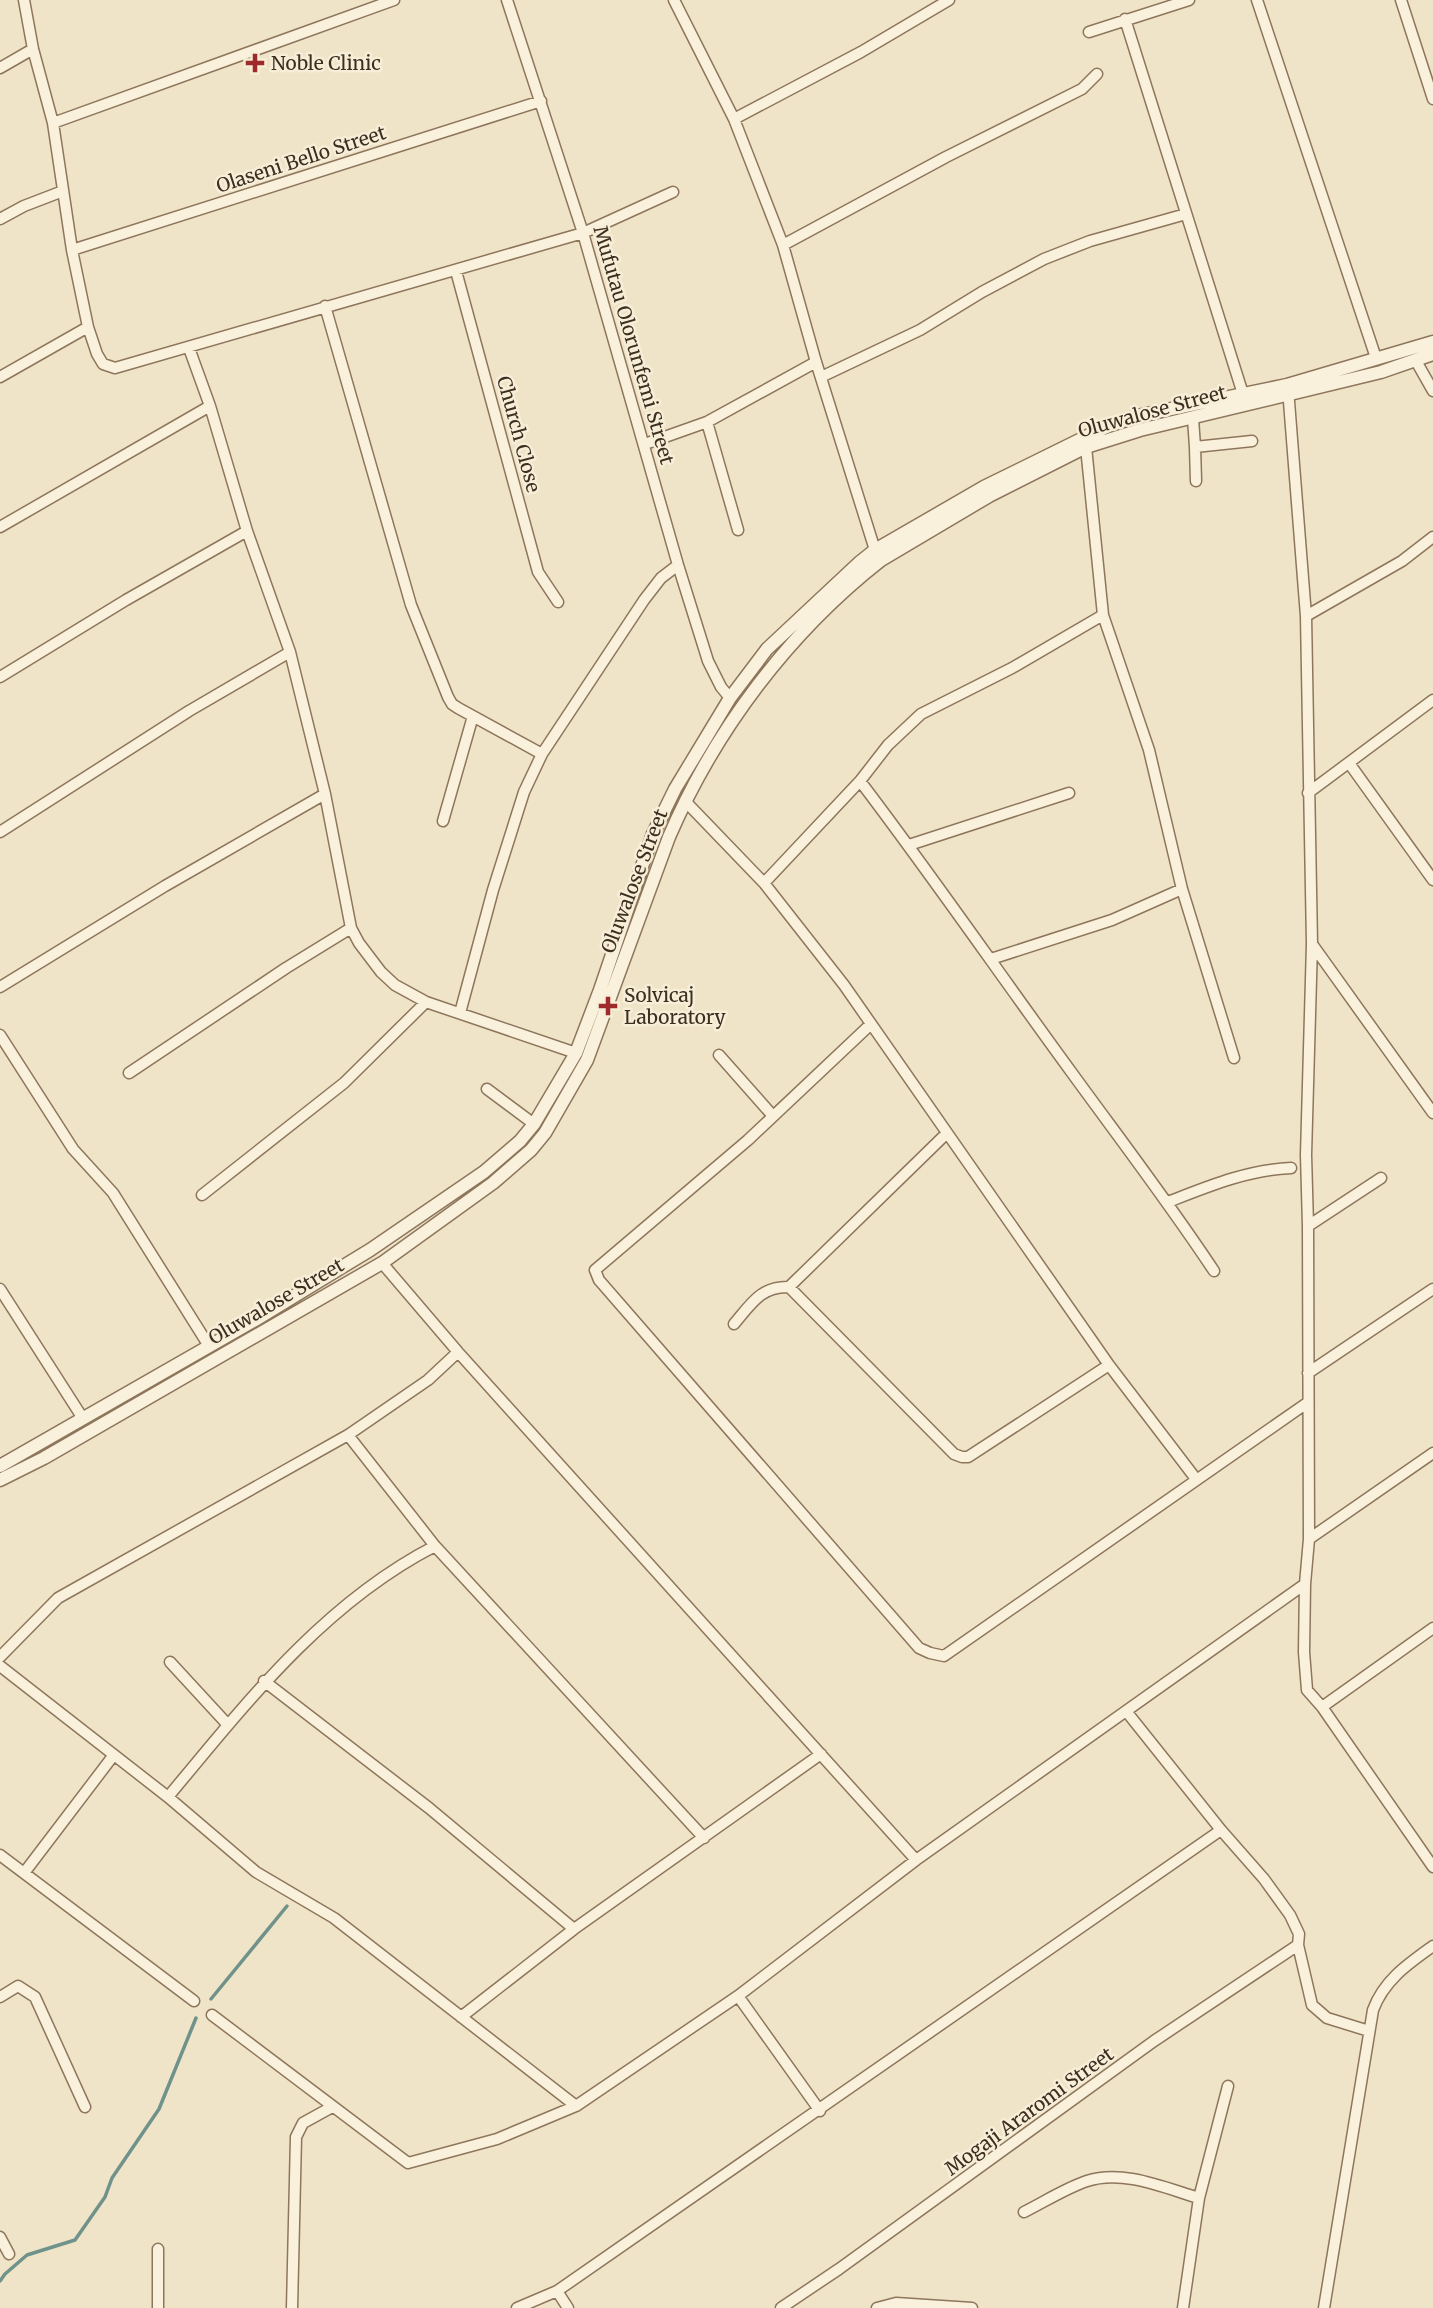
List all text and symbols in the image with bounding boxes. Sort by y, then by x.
place label: Noble Clinic [271,51,381,75]
marker: Noble Clinic [245,53,265,73]
street label: Olaseni Bello Street [213,120,389,198]
street label: Mufutau Olorunfemi Street [588,223,680,468]
street label: Church Close [492,373,546,495]
street label: Oluwalose Street [1075,380,1229,442]
street label: Oluwalose Street [595,805,673,956]
place label: Solvicaj Laboratory [624,983,726,1029]
marker: Solvicaj Laboratory [598,996,618,1016]
street label: Oluwalose Street [204,1252,348,1349]
street label: Mogaji Araromi Street [940,2041,1118,2180]

